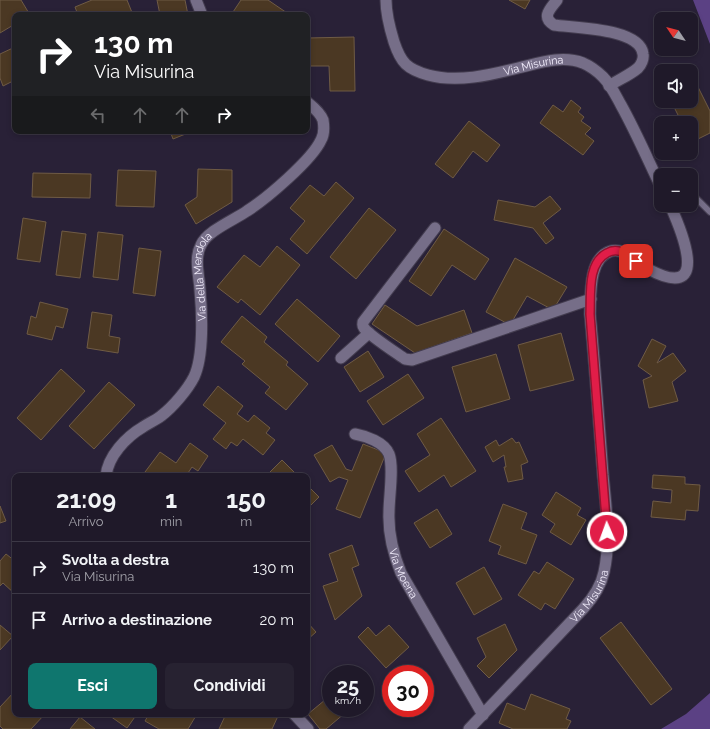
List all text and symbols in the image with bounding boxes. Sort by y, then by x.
north arrow [654,12,698,56]
map controls [654,12,698,212]
text: 130 m [94,27,173,60]
icon: right [28,28,80,80]
street label: Via Misurina [502,53,564,78]
text: Via Misurina [94,61,194,82]
button: sound [654,64,698,108]
icon: left [87,104,109,126]
icon: ahead [129,104,151,126]
icon: ahead [171,104,193,126]
icon: right [213,104,235,126]
button: + [654,116,698,160]
button: − [654,168,698,212]
street label: Via della Mendola [191,229,214,322]
pin [619,244,653,278]
icon: arrive [625,250,647,272]
text: 21:09 [56,485,116,514]
text: 1 [165,485,177,514]
text: 150 [226,485,266,514]
position arrow [586,511,628,553]
text: Arrivo [68,514,104,529]
text: min [160,514,182,529]
text: m [240,514,252,529]
street label: Via Moena [387,547,421,601]
text: Svolta a destra [62,551,169,569]
icon: right [28,557,50,579]
text: 130 m [253,559,294,577]
text: Via Misurina [62,569,134,584]
street label: Via Misurina [567,569,611,625]
icon: arrive [28,609,50,631]
text: Arrivo a destinazione [62,611,212,629]
text: 20 m [259,611,294,629]
button: Esci [28,663,157,709]
button: Condividi [165,663,294,709]
speed limit sign: 30 [382,665,434,717]
text: 25 [337,674,359,698]
text: km/h [335,695,361,706]

